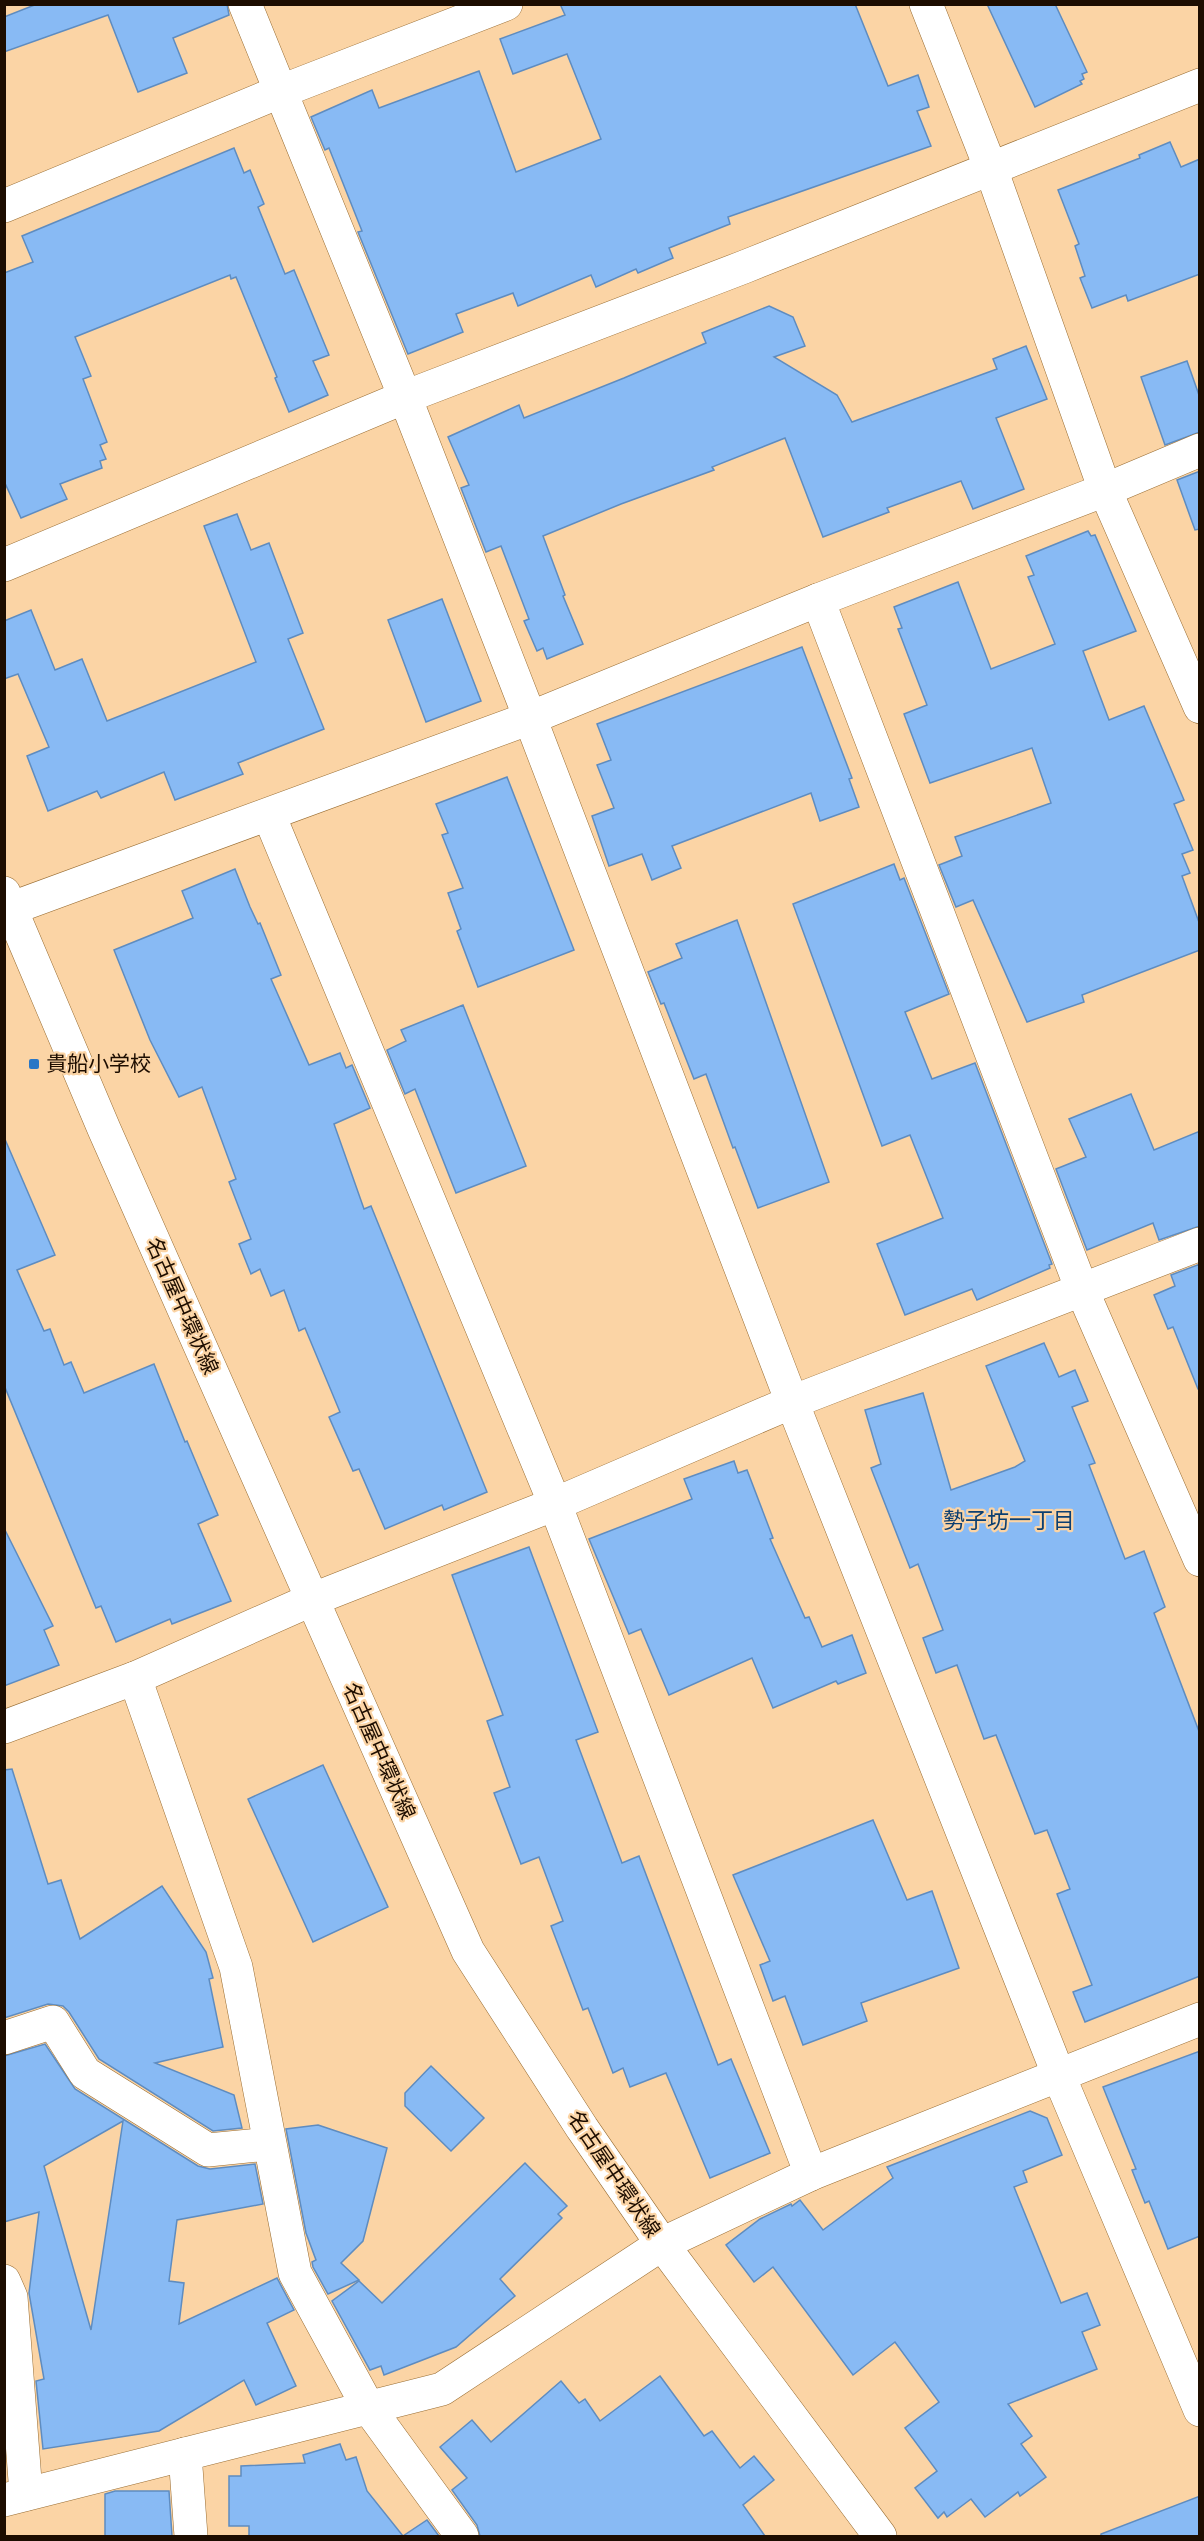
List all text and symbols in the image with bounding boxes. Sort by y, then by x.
place label: 貴船小学校 [46,1049,151,1079]
marker: 貴船小学校 [27,1057,41,1071]
street label: 名古屋中環状線 [138,1233,226,1379]
district label: 勢子坊一丁目 [943,1504,1075,1536]
street label: 名古屋中環状線 [335,1678,423,1824]
street label: 名古屋中環状線 [560,2105,668,2243]

